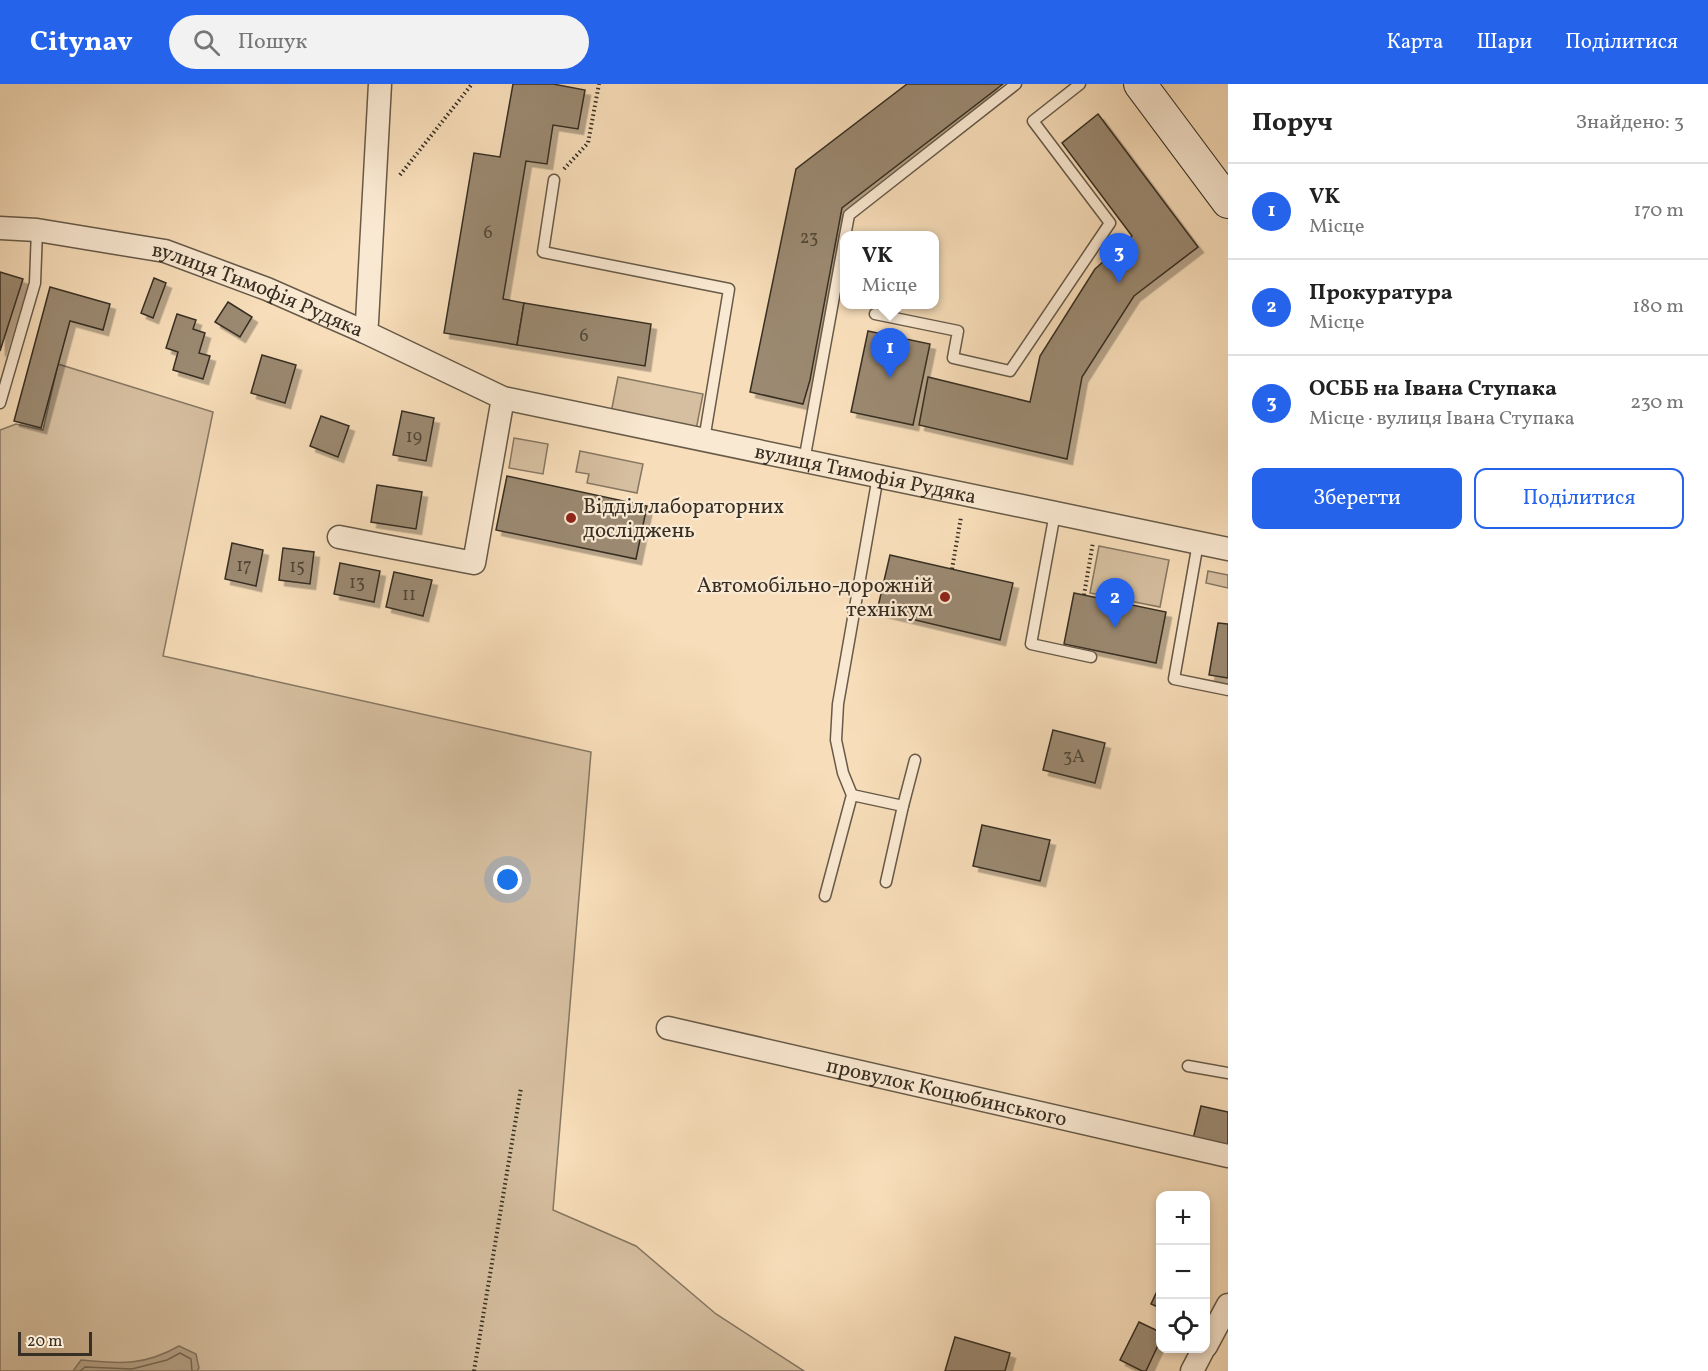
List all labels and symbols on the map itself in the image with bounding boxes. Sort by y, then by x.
house number: 6 [483,221,493,246]
house number: 23 [800,226,818,251]
pin: 3 [1100,234,1138,283]
street label: вулиця Тимофія Рудяка [150,236,368,346]
house number: 6 [579,324,589,349]
pin: 1 [870,328,910,378]
house number: 19 [406,425,422,450]
street label: вулиця Тимофія Рудяка [752,438,979,512]
place label: Відділ лабораторних досліджень [583,493,784,546]
marker: Відділ лабораторних досліджень [564,511,578,525]
house number: 17 [236,554,252,579]
house number: 15 [289,555,305,580]
house number: 13 [349,571,365,596]
place label: Автомобільно-дорожній технікум [697,572,933,625]
pin: 2 [1096,578,1134,628]
house number: 11 [402,583,416,608]
marker: Автомобільно-дорожній технікум [938,590,952,604]
house number: 3А [1063,745,1085,770]
your location [493,865,522,894]
street label: провулок Коцюбинського [823,1052,1070,1135]
scale bar [18,1329,92,1356]

